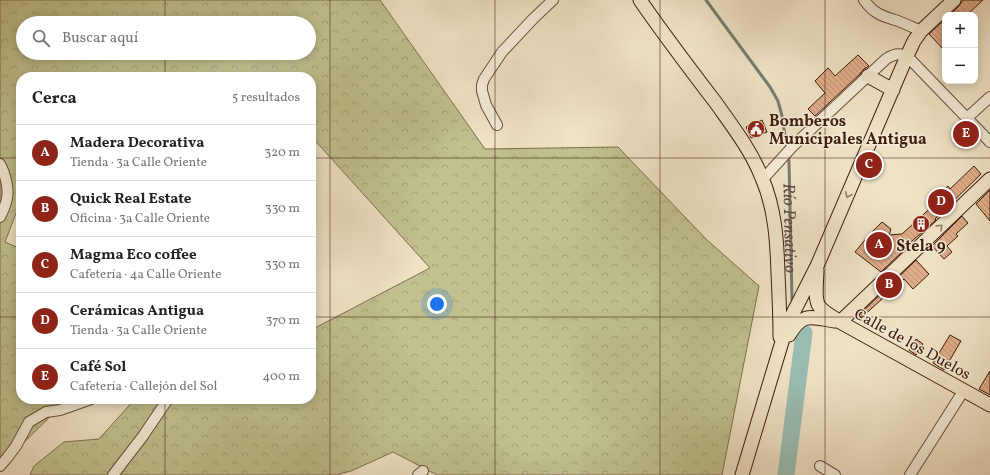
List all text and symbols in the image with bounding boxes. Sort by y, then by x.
map controls [942,12,978,84]
button: + [942,12,978,48]
search box [16,16,316,60]
icon: search [30,27,52,49]
text: Buscar aquí [62,28,138,49]
button: − [942,48,978,84]
text: Cerca [32,87,77,110]
text: 5 resultados [232,89,300,107]
place label: Bomberos Municipales Antigua [769,111,927,151]
public building icon: Bomberos Municipales Antigua [746,119,766,139]
pin: E [953,119,979,149]
text: Madera Decorativa [70,133,204,154]
text: A [40,144,50,162]
text: 320 m [265,144,300,162]
pin: C [856,150,882,180]
text: Tienda · 3a Calle Oriente [70,154,207,172]
water label: Río Pensativo [776,183,801,273]
pin: D [928,187,954,217]
text: Quick Real Estate [70,189,192,210]
one-way arrow [845,191,853,199]
text: B [41,200,49,218]
text: 330 m [265,200,300,218]
text: Oficina · 3a Calle Oriente [70,210,210,228]
building icon: Stela 9 [911,214,931,234]
one-way arrow [935,224,943,232]
pin: A [866,230,892,260]
place label: Stela 9 [896,236,946,258]
text: Magma Eco coffee [70,245,197,266]
text: C [41,256,49,274]
text: 330 m [265,256,300,274]
text: Cafetería · 4a Calle Oriente [70,266,221,284]
pin: B [876,270,902,300]
your location [427,294,447,314]
text: Cerámicas Antigua [70,301,204,322]
street label: Calle de los Duelos [850,304,974,386]
text: D [40,312,50,330]
text: 370 m [266,312,300,330]
text: Tienda · 3a Calle Oriente [70,322,207,340]
text: Café Sol [70,357,126,378]
text: E [41,368,49,386]
text: 400 m [263,368,300,386]
text: Cafetería · Callejón del Sol [70,378,217,396]

